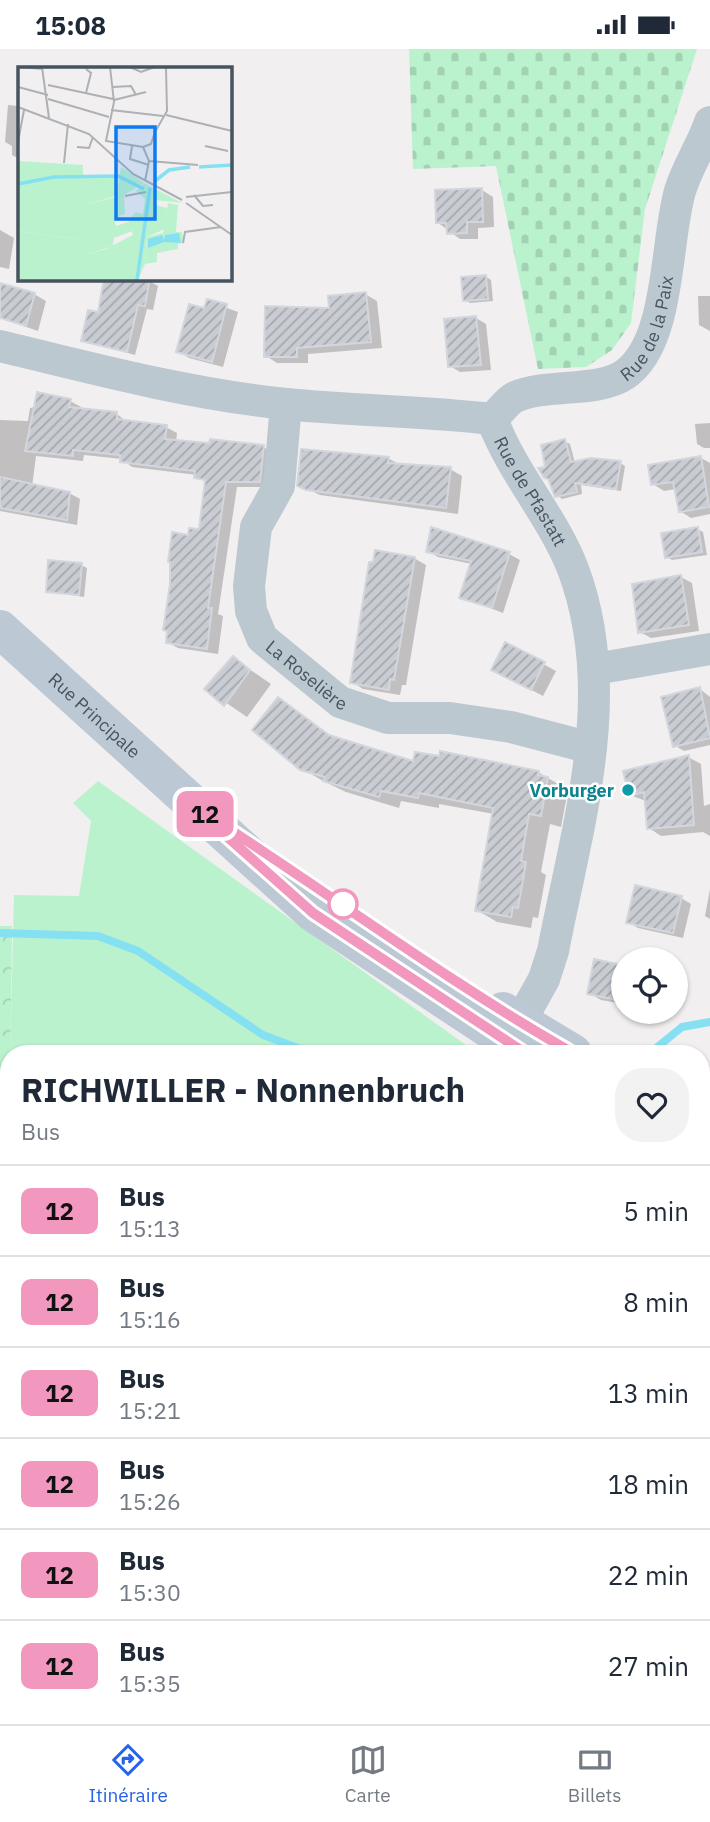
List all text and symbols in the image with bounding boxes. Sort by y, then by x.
text: 15:08 [35,8,106,42]
inset map [18,67,231,280]
street label: Rue de la Paix [615,274,678,386]
street label: Rue de Pfastatt [489,432,572,550]
street label: La Roselière [261,635,350,715]
street label: Rue Principale [44,667,146,763]
place label: Vorburger [530,779,614,802]
marker: Vorburger [620,782,636,798]
line badge: 12 [174,791,236,837]
text: 12 [191,798,219,830]
unlabelled marker [328,889,358,919]
map controls [611,947,688,1024]
button: locate [611,947,688,1024]
text: RICHWILLER - Nonnenbruch [21,1068,465,1111]
button: heart [615,1068,689,1142]
text: Bus [21,1116,60,1146]
text: Bus [119,1179,165,1213]
text: 5 min [623,1194,689,1228]
text: 12 [45,1195,74,1227]
text: 15:13 [119,1213,181,1243]
text: Bus [119,1270,165,1304]
text: 8 min [623,1285,689,1319]
text: 12 [45,1286,74,1318]
text: 15:16 [119,1304,181,1334]
text: Bus [119,1361,165,1395]
text: 13 min [608,1376,689,1410]
text: 12 [45,1377,74,1409]
text: 15:21 [119,1395,181,1425]
text: Bus [119,1452,165,1486]
text: 18 min [608,1467,689,1501]
text: 12 [45,1468,74,1500]
text: 15:26 [119,1486,181,1516]
text: Bus [119,1543,165,1577]
text: 22 min [608,1558,689,1592]
text: 12 [45,1559,74,1591]
text: 15:30 [119,1577,181,1607]
text: Bus [119,1634,165,1668]
text: 27 min [608,1649,689,1683]
text: 12 [45,1650,74,1682]
text: 15:35 [119,1668,181,1698]
tab: Itinéraire [88,1741,168,1807]
tab: Carte [345,1741,391,1807]
tab: Billets [568,1741,622,1807]

